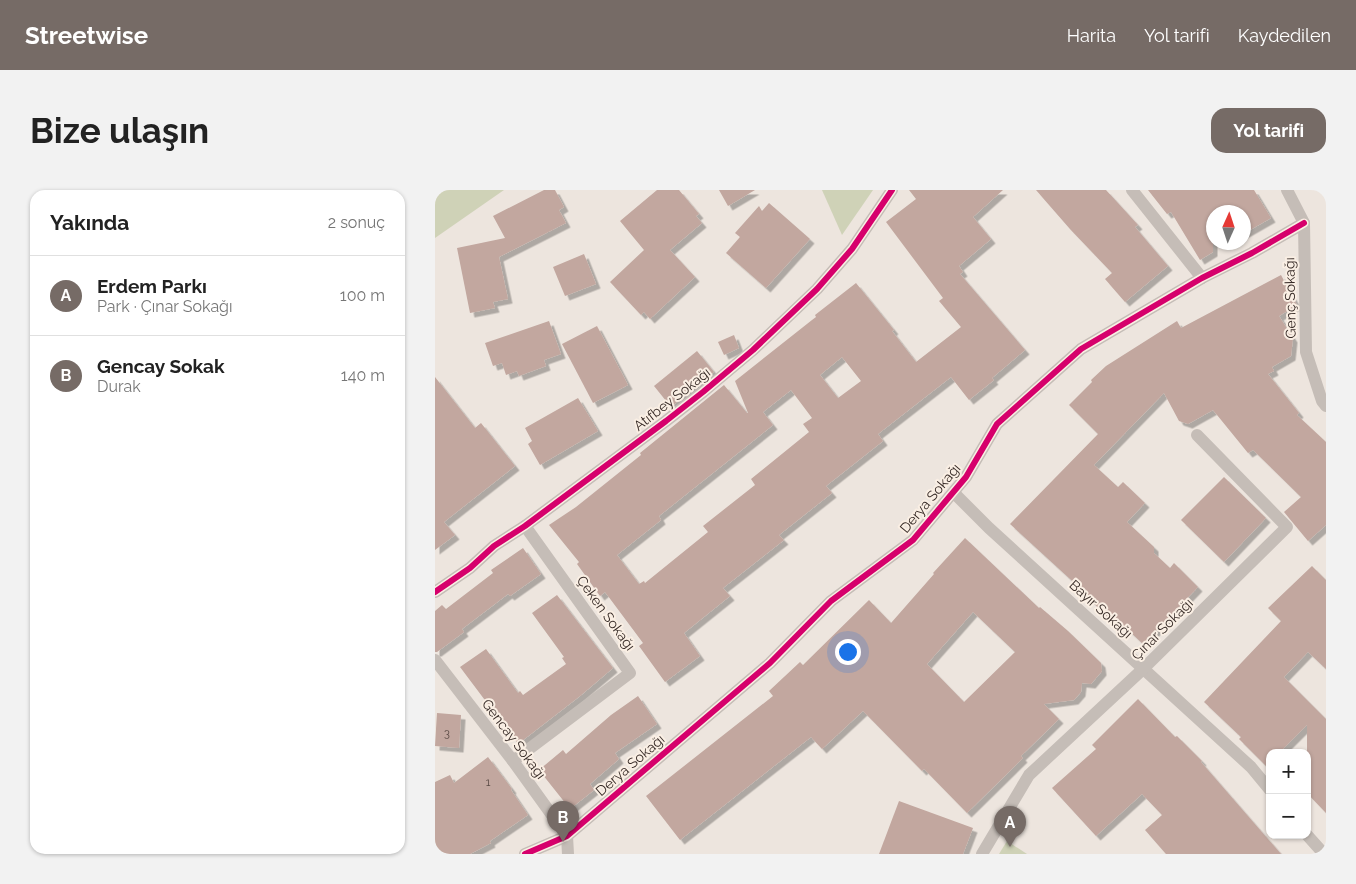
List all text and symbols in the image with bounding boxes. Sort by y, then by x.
text: Streetwise [25,21,148,50]
text: Harita [1067,25,1116,46]
text: Yol tarifi [1144,25,1210,46]
text: Kaydedilen [1238,25,1331,46]
button: Yol tarifi [1211,108,1326,153]
text: Bize ulaşın [30,110,209,151]
north arrow [1206,205,1251,250]
text: Yakında [50,210,129,235]
text: 2 sonuç [328,213,385,232]
street label: Genç Sokağı [1281,257,1299,339]
text: Erdem Parkı [97,275,207,297]
text: A [61,286,71,305]
text: 100 m [340,286,385,305]
text: Park · Çınar Sokağı [97,297,232,316]
text: Gencay Sokak [97,355,225,377]
street label: Atıfbey Sokağı [631,364,713,434]
text: B [61,366,71,385]
text: 140 m [341,366,385,385]
text: Durak [97,377,141,396]
street label: Derya Sokağı [896,460,964,536]
street label: Çeken Sokağı [574,573,638,653]
street label: Bayır Sokağı [1066,577,1136,641]
street label: Çınar Sokağı [1128,595,1196,663]
your location [835,639,861,665]
street label: Gencay Sokağı [479,696,549,782]
house number: 3 [444,727,450,740]
street label: Derya Sokağı [593,731,667,799]
map controls [1266,749,1311,839]
button: + [1266,749,1311,794]
house number: 1 [486,776,491,789]
button: − [1266,794,1311,839]
pin: B [547,801,579,842]
pin: A [994,806,1026,847]

